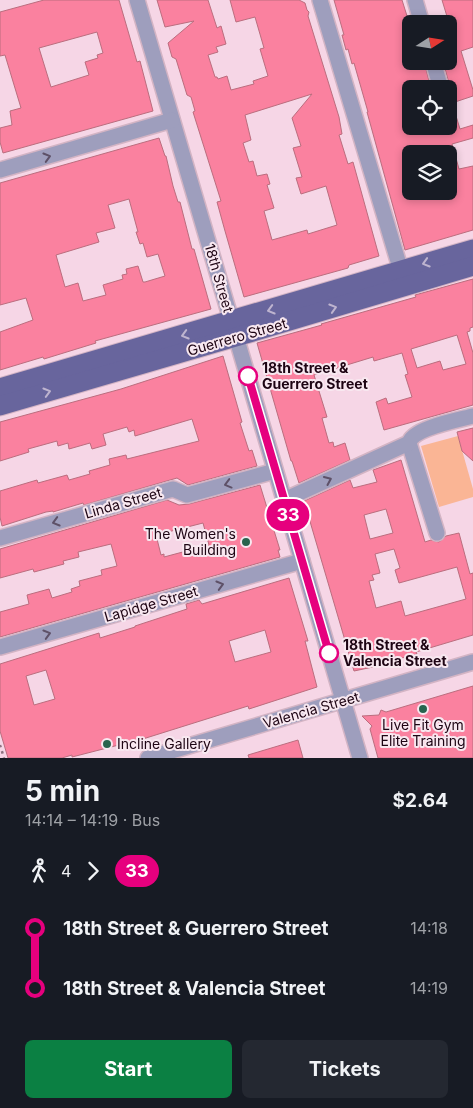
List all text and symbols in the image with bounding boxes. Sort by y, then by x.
north arrow [402,15,458,70]
map controls [402,15,457,200]
button: locate [402,80,457,135]
button: layers [402,145,457,200]
one-way arrow [42,152,50,162]
street label: 18th Street [202,242,238,315]
one-way arrow [423,258,431,268]
one-way arrow [267,304,275,314]
one-way arrow [329,304,337,314]
street label: Guerrero Street [185,314,289,359]
one-way arrow [181,329,189,339]
place label: 18th Street & Guerrero Street [262,359,368,392]
marker: 18th Street & Guerrero Street [238,366,258,386]
one-way arrow [42,387,51,398]
one-way arrow [323,475,332,486]
one-way arrow [225,478,233,488]
street label: Linda Street [82,483,164,522]
line badge: 33 [266,499,310,531]
text: 33 [276,504,300,525]
one-way arrow [51,516,60,527]
place label: The Women's Building [145,525,236,558]
marker: The Women's Building [240,536,252,548]
one-way arrow [215,580,224,590]
street label: Lapidge Street [102,582,200,625]
one-way arrow [42,629,50,639]
place label: 18th Street & Valencia Street [343,636,447,669]
marker: 18th Street & Valencia Street [319,643,339,663]
street label: Valencia Street [261,688,361,731]
marker: Live Fit Gym Elite Training [417,703,429,715]
place label: Live Fit Gym Elite Training [380,716,466,749]
place label: Incline Gallery [117,735,211,752]
marker: Incline Gallery [101,738,113,750]
text: 5 min [25,774,100,808]
text: $2.64 [393,789,448,812]
text: 14:14 – 14:19 · Bus [25,810,160,830]
icon: walk [25,857,53,885]
icon: forward [79,857,107,885]
text: 33 [125,860,149,881]
text: 4 [61,861,71,881]
text: 18th Street & Guerrero Street [63,917,329,940]
text: 14:18 [410,918,448,938]
text: 18th Street & Valencia Street [63,977,325,1000]
text: 14:19 [410,978,448,998]
button: Start [25,1040,232,1098]
button: Tickets [242,1040,448,1098]

